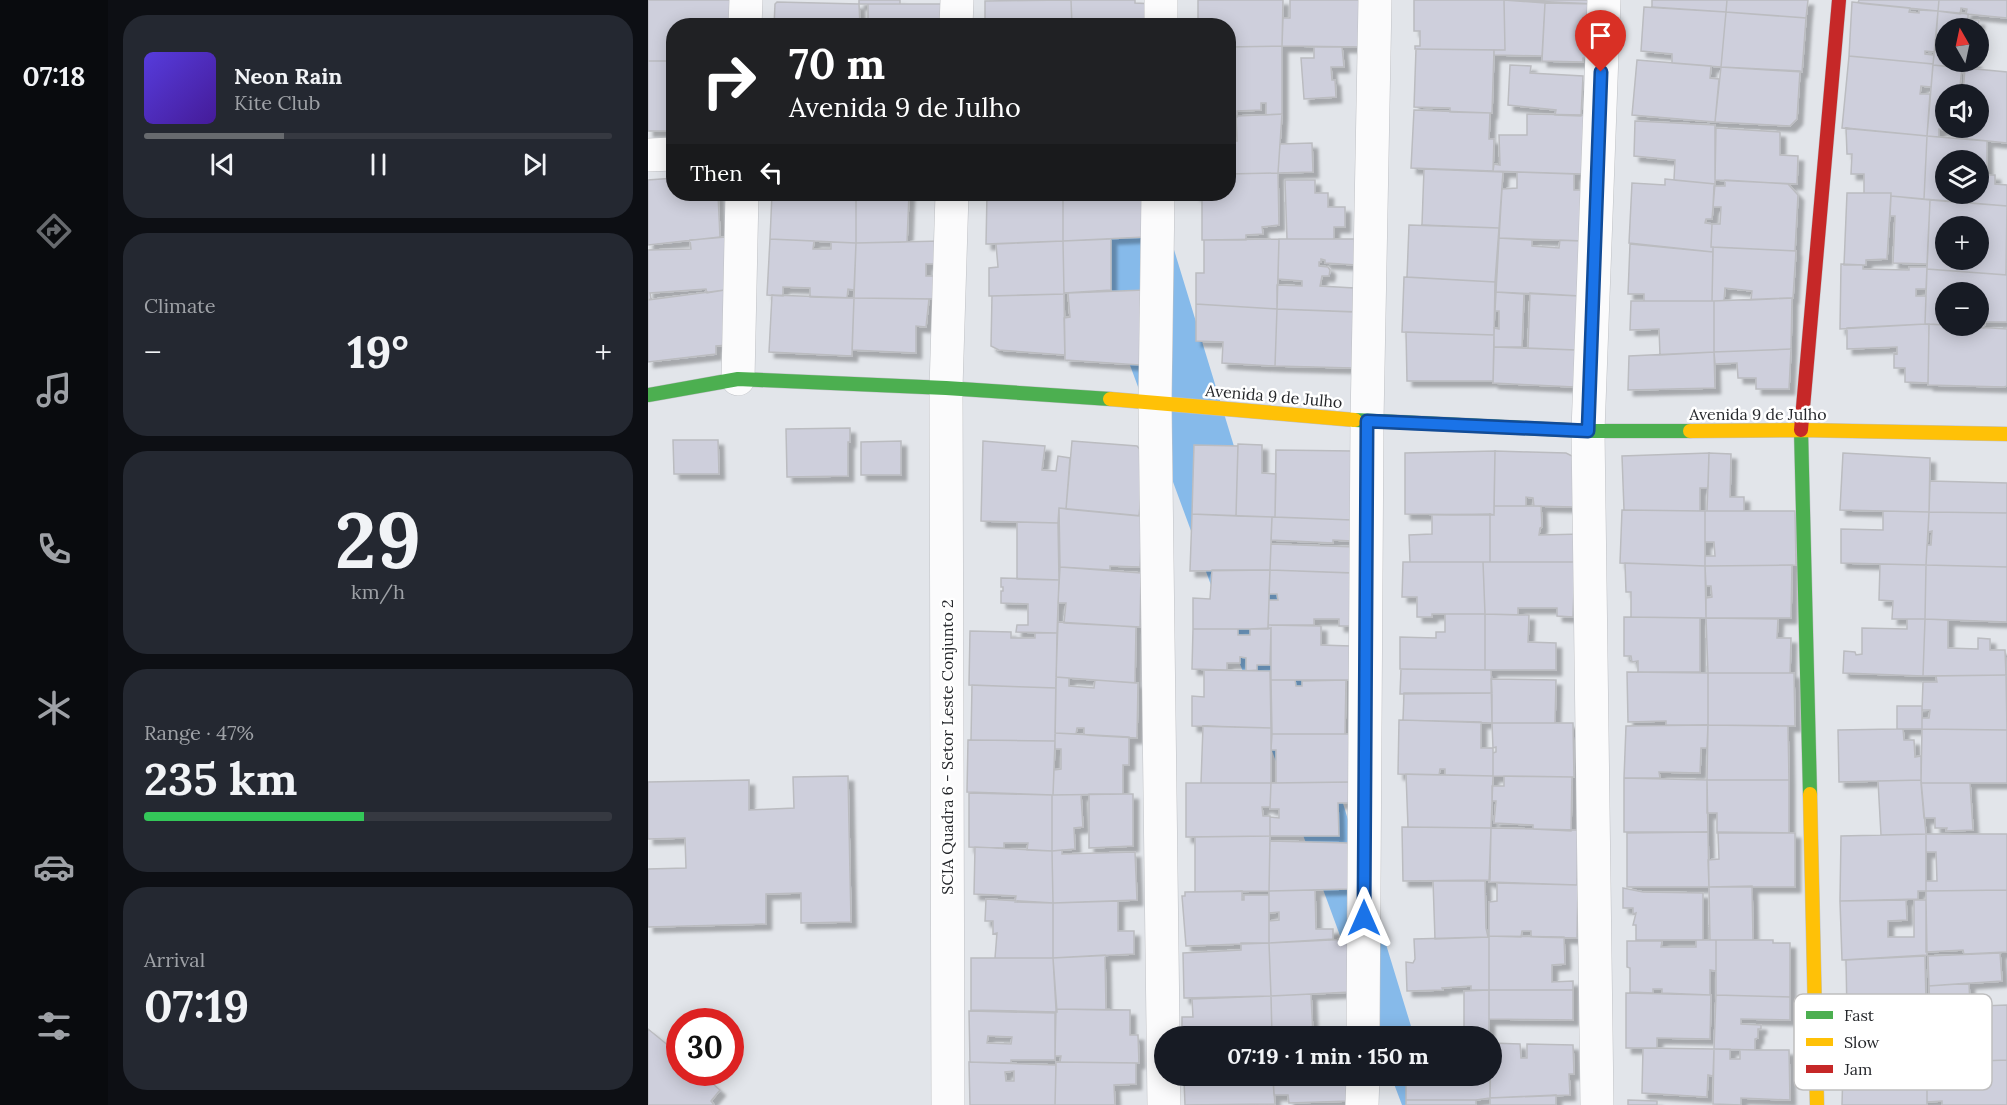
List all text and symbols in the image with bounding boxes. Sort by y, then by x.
pin [1575,10,1626,72]
north arrow [1935,18,1989,72]
map controls [1935,18,1989,336]
icon: arrive [1584,19,1617,52]
text: 70 m [789,37,885,91]
icon: right [690,42,768,120]
text: 07:18 [23,59,86,93]
text: Neon Rain [234,62,342,90]
button: sound [1935,84,1989,138]
text: Kite Club [234,90,320,115]
text: Avenida 9 de Julho [789,90,1021,124]
icon: previous [206,148,239,181]
icon: pause [362,148,395,181]
icon: next [518,148,551,181]
button: layers [1935,150,1989,204]
icon: left [755,156,788,189]
text: Then [690,159,743,187]
icon: directions [33,210,75,252]
button: + [1935,216,1989,270]
button: − [1935,282,1989,336]
text: Climate [144,293,216,318]
text: 19° [347,323,409,380]
text: − [144,331,162,373]
text: + [594,331,612,373]
icon: music [33,369,75,411]
street label: Avenida 9 de Julho [1204,380,1343,412]
street label: Avenida 9 de Julho [1688,404,1827,424]
text: 29 [335,490,421,589]
icon: phone [33,528,75,570]
text: km/h [351,579,405,604]
street label: SCIA Quadra 6 - Setor Leste Conjunto 2 [937,599,957,895]
icon: climate [33,687,75,729]
text: Range · 47% [144,720,254,745]
text: 235 km [144,750,297,807]
icon: car [33,846,75,888]
position arrow [1332,886,1396,950]
text: Arrival [144,947,205,972]
text: 07:19 [144,977,249,1034]
legend [1794,994,1992,1090]
icon: filters [33,1005,75,1047]
text: Fast [1844,1005,1875,1025]
speed limit sign: 30 [666,1008,744,1086]
text: Slow [1844,1032,1880,1052]
text: 07:19 · 1 min · 150 m [1227,1042,1429,1070]
text: Jam [1843,1059,1872,1079]

